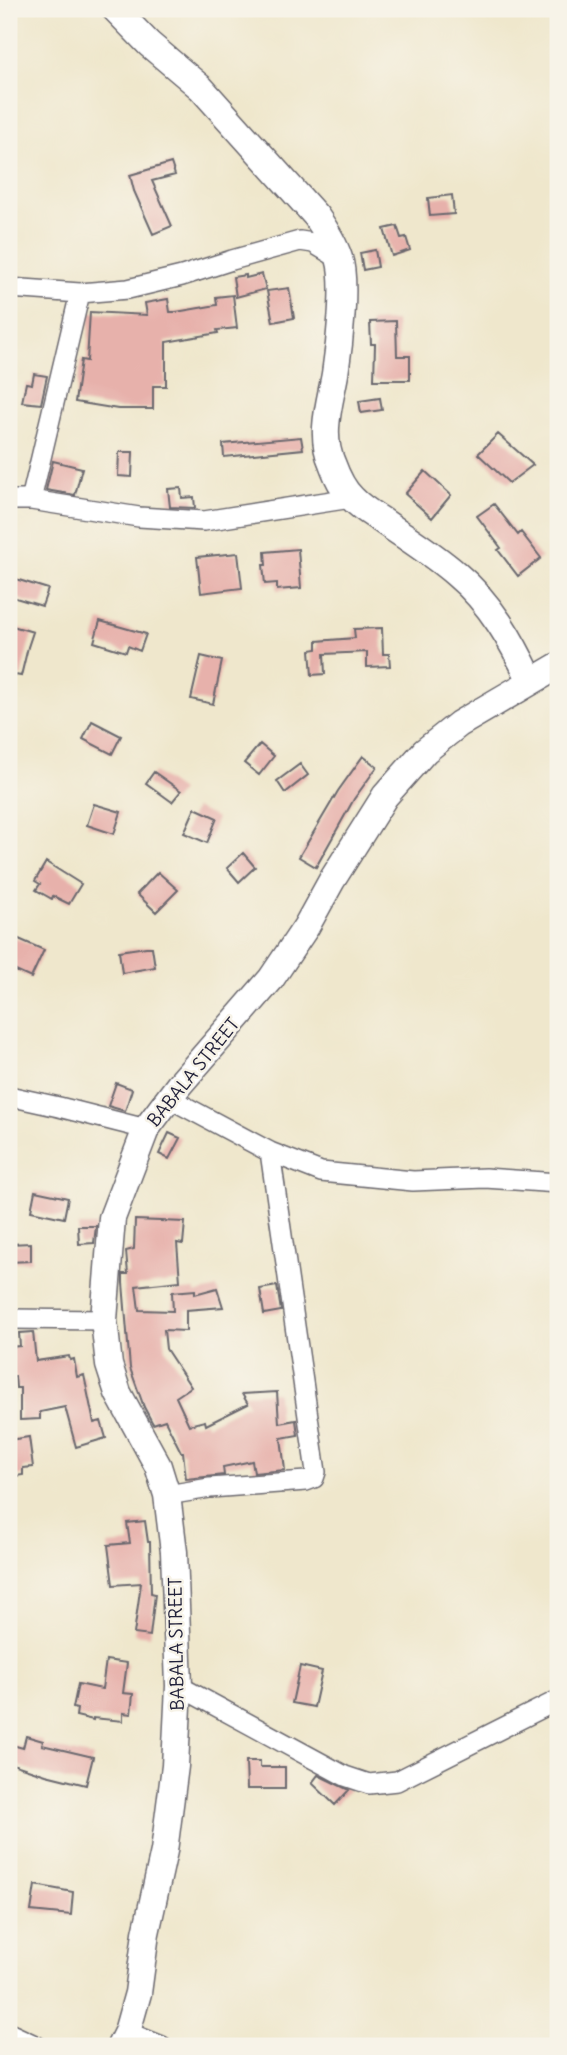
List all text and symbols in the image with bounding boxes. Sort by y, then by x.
street label: BABALA STREET [142,1013,244,1131]
street label: BABALA STREET [163,1577,189,1711]

